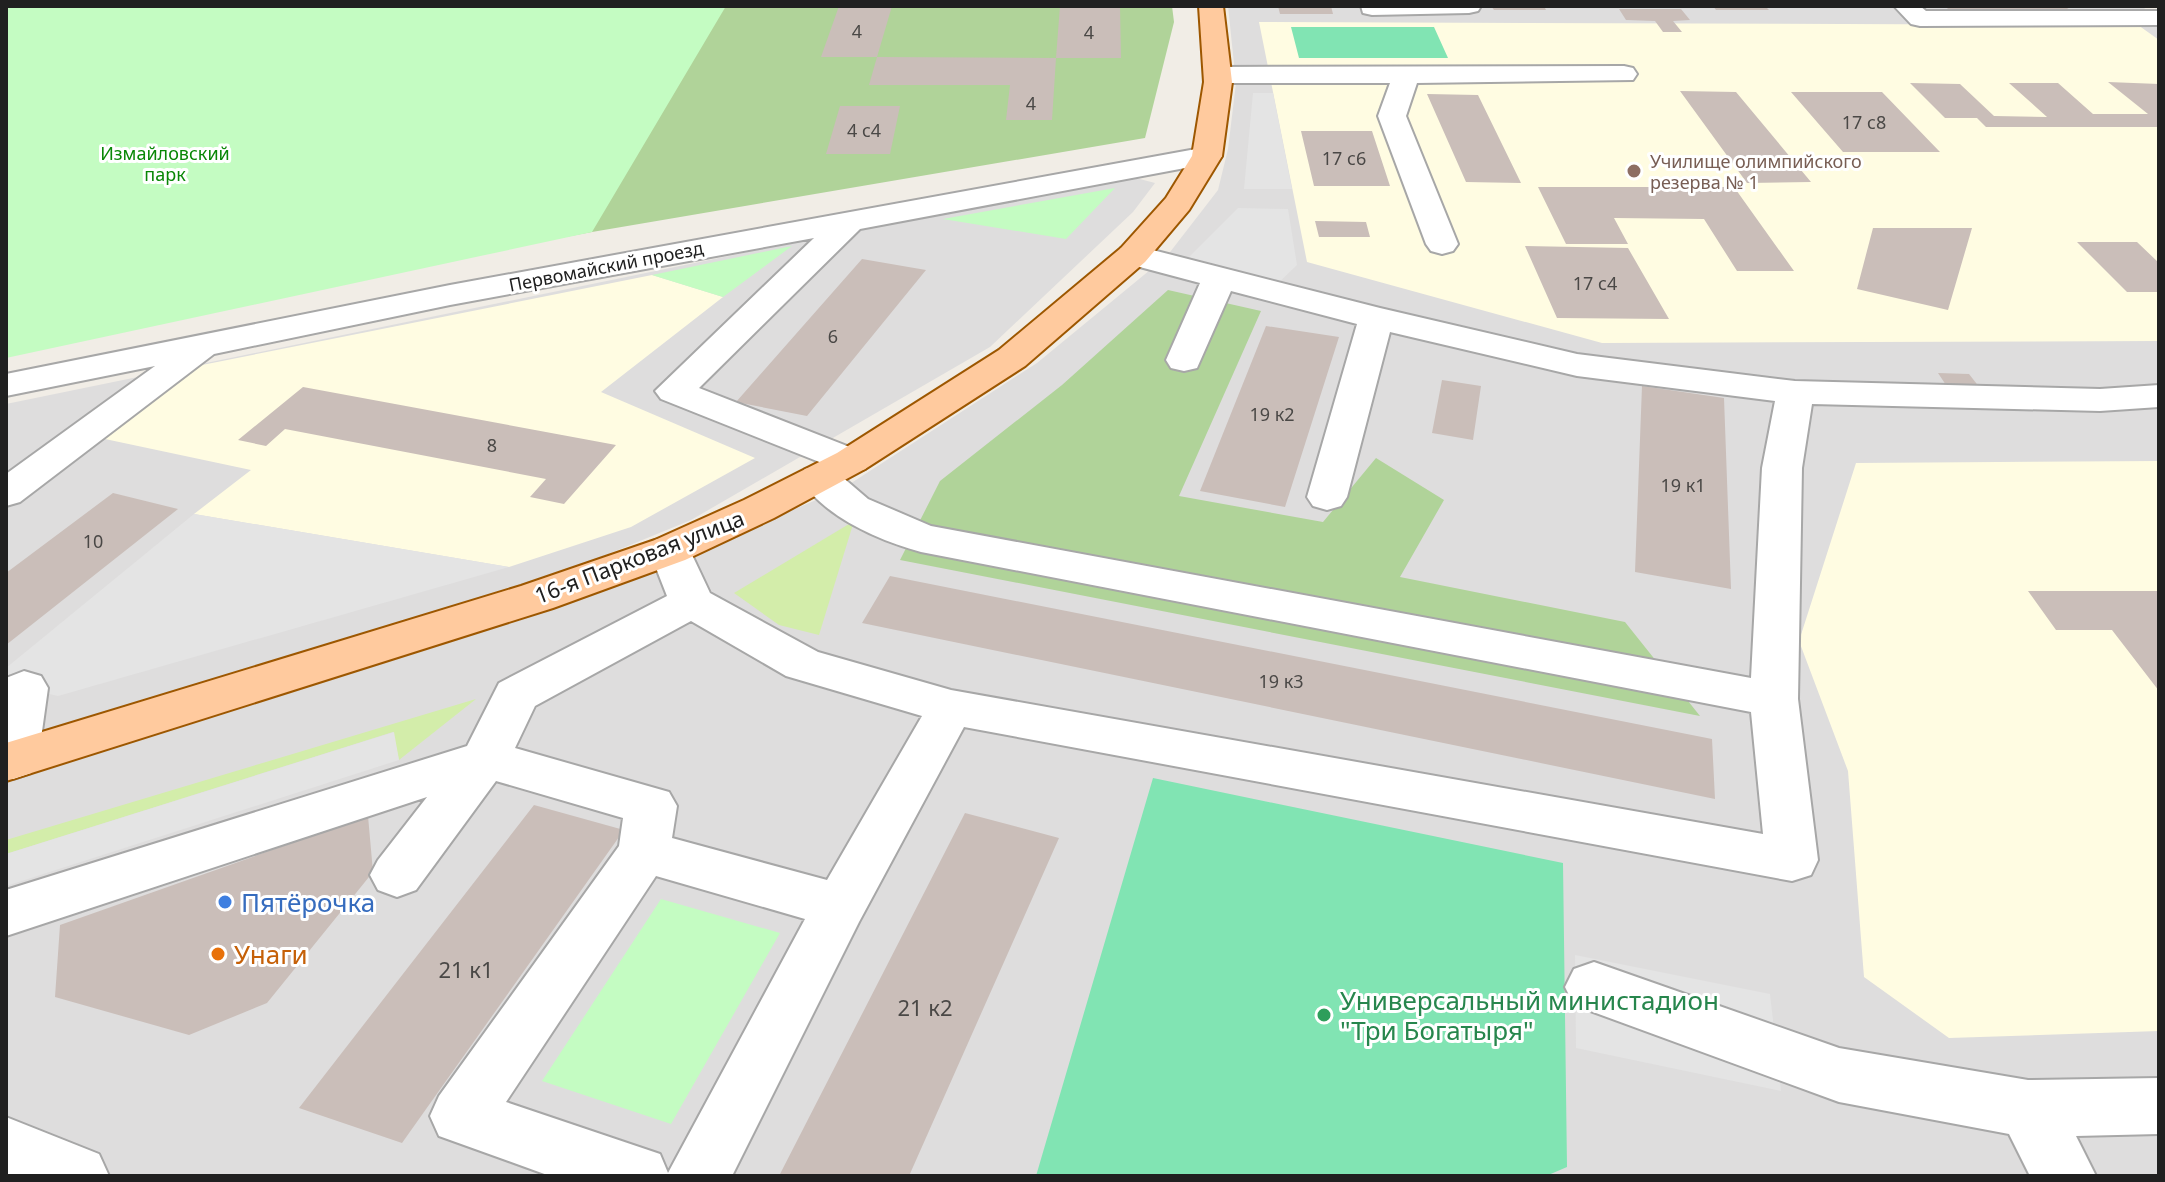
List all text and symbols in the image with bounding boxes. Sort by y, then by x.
house number: 4 [852,19,862,43]
house number: 4 [1084,20,1094,44]
house number: 4 [1026,91,1036,115]
house number: 17 с8 [1842,110,1886,134]
house number: 4 с4 [847,118,881,142]
park label: Измайловский парк [100,141,230,186]
house number: 17 с6 [1322,146,1366,170]
place label: Училище олимпийского резерва № 1 [1650,149,1862,194]
marker: Училище олимпийского резерва № 1 [1625,162,1643,180]
street label: Первомайский проезд [507,235,705,297]
house number: 17 с4 [1573,271,1617,295]
house number: 6 [828,324,838,348]
house number: 19 к2 [1249,402,1295,426]
house number: 8 [487,433,497,457]
house number: 19 к1 [1660,473,1706,497]
street label: 16-я Парковая улица [530,502,748,610]
house number: 10 [83,529,103,553]
house number: 19 к3 [1258,669,1304,693]
place label: Пятёрочка [241,884,375,920]
marker: Пятёрочка [216,893,234,911]
place label: Унаги [234,936,308,972]
marker: Унаги [209,945,227,963]
house number: 21 к1 [438,954,494,984]
place label: Универсальный министадион "Три Богатыря" [1340,982,1719,1048]
house number: 21 к2 [897,992,953,1022]
marker: Универсальный министадион "Три Богатыря" [1315,1006,1333,1024]

